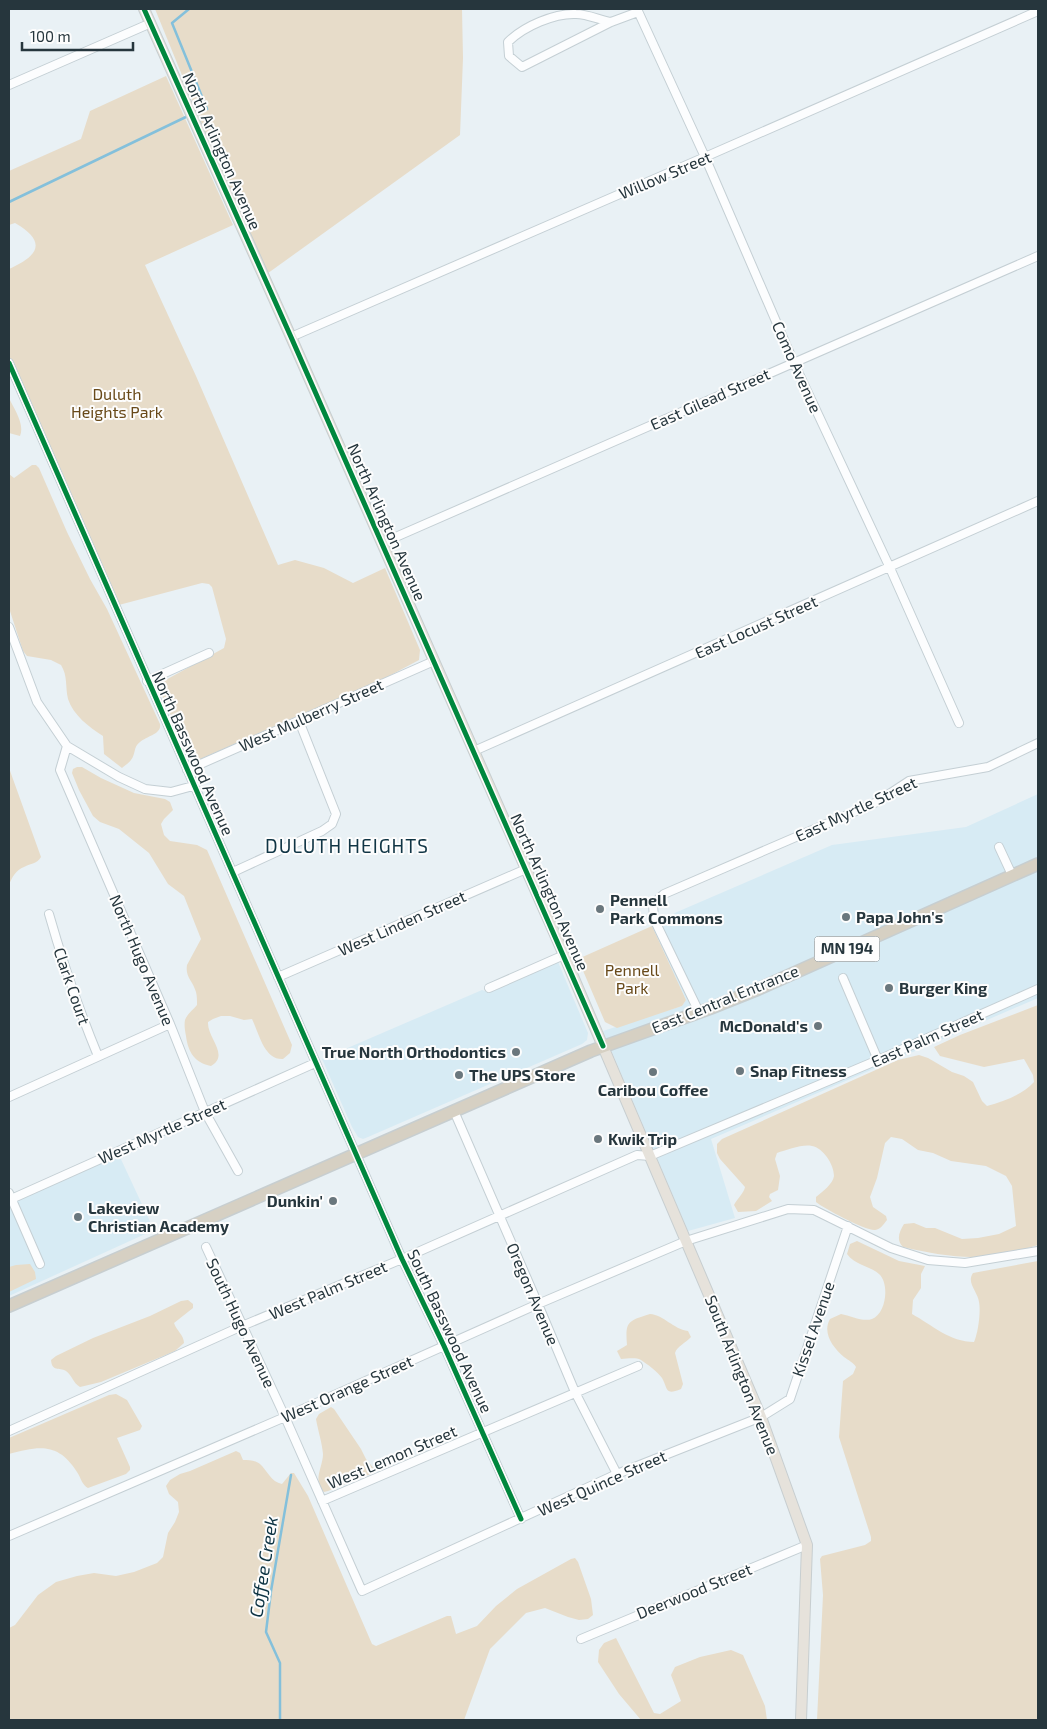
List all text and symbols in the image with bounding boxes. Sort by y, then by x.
scale bar [22,20,134,52]
text: 100 m [30,27,71,45]
street label: North Arlington Avenue [179,69,266,232]
street label: Willow Street [616,147,714,203]
street label: Como Avenue [769,318,826,415]
street label: East Gilead Street [647,364,773,433]
park label: Duluth Heights Park [71,384,163,421]
street label: North Arlington Avenue [344,440,431,603]
street label: East Locust Street [692,591,820,662]
street label: North Basswood Avenue [149,668,238,838]
street label: West Mulberry Street [236,674,386,755]
street label: East Myrtle Street [792,772,920,845]
street label: North Arlington Avenue [507,810,594,973]
district label: DULUTH HEIGHTS [265,834,429,857]
street label: West Linden Street [335,886,469,959]
place label: Pennell Park Commons [610,890,723,927]
street label: North Hugo Avenue [106,892,179,1028]
marker: Pennell Park Commons [594,903,606,915]
place label: Papa John's [856,907,943,926]
marker: Papa John's [840,911,852,923]
road number: MN 194 [814,936,880,962]
street label: Clark Court [50,945,95,1027]
park label: Pennell Park [605,960,660,997]
street label: East Central Entrance [649,960,801,1037]
place label: Burger King [899,978,988,997]
marker: Burger King [883,982,895,994]
street label: East Palm Street [868,1004,986,1071]
place label: McDonald's [719,1016,808,1035]
marker: McDonald's [812,1020,824,1032]
place label: True North Orthodontics [322,1042,506,1061]
marker: True North Orthodontics [510,1046,522,1058]
place label: Snap Fitness [750,1061,847,1080]
place label: The UPS Store [469,1065,575,1084]
marker: Snap Fitness [734,1065,746,1077]
marker: Caribou Coffee [647,1066,659,1078]
marker: The UPS Store [453,1069,465,1081]
place label: Caribou Coffee [598,1080,708,1099]
street label: West Myrtle Street [95,1094,229,1167]
place label: Kwik Trip [608,1129,677,1148]
marker: Kwik Trip [592,1133,604,1145]
place label: Dunkin' [267,1191,323,1210]
marker: Dunkin' [327,1195,339,1207]
place label: Lakeview Christian Academy [88,1198,229,1236]
marker: Lakeview Christian Academy [72,1211,84,1223]
street label: Oregon Avenue [503,1240,564,1348]
street label: South Basswood Avenue [404,1246,497,1416]
street label: South Hugo Avenue [203,1255,280,1391]
street label: West Palm Street [266,1256,390,1323]
street label: Kissel Avenue [787,1279,838,1379]
street label: South Arlington Avenue [702,1292,783,1457]
street label: West Orange Street [278,1351,415,1426]
street label: West Lemon Street [324,1421,459,1492]
street label: West Quince Street [535,1446,669,1520]
water label: Coffee Creek [244,1515,282,1619]
street label: Deerwood Street [633,1559,754,1622]

